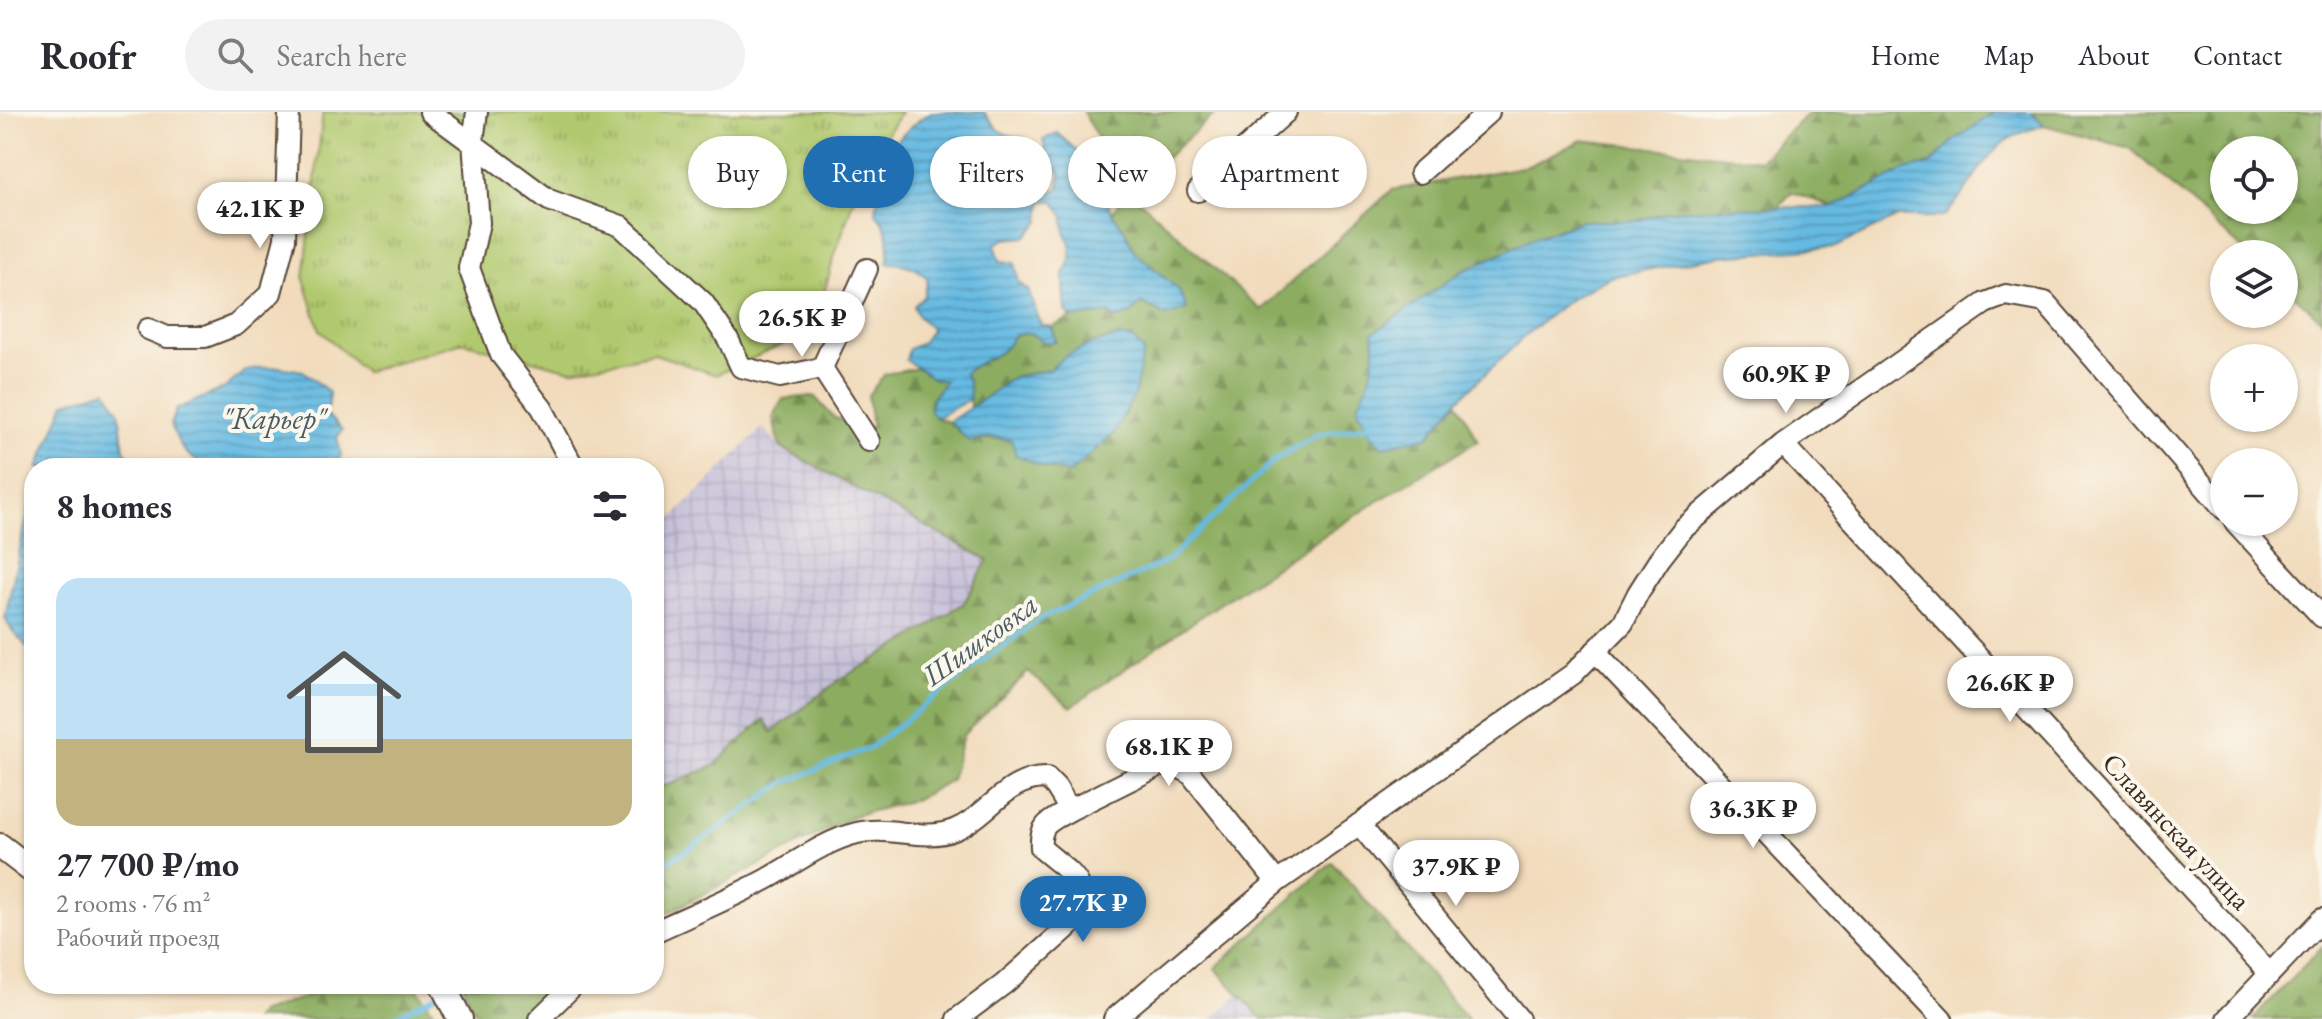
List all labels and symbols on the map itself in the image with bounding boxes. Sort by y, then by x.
pin: 42.1K ₽ [186,182,334,250]
pin: 26.5K ₽ [728,291,876,359]
pin: 60.9K ₽ [1712,347,1860,415]
water label: "Карьер" [222,399,329,438]
water label: Шишковка [913,585,1045,695]
pin: 26.6K ₽ [1936,656,2084,724]
pin: 68.1K ₽ [1095,720,1243,788]
street label: Славянская улица [2095,745,2260,918]
pin: 36.3K ₽ [1679,782,1827,850]
pin: 37.9K ₽ [1382,840,1530,908]
pin: 27.7K ₽ [1009,876,1157,944]

